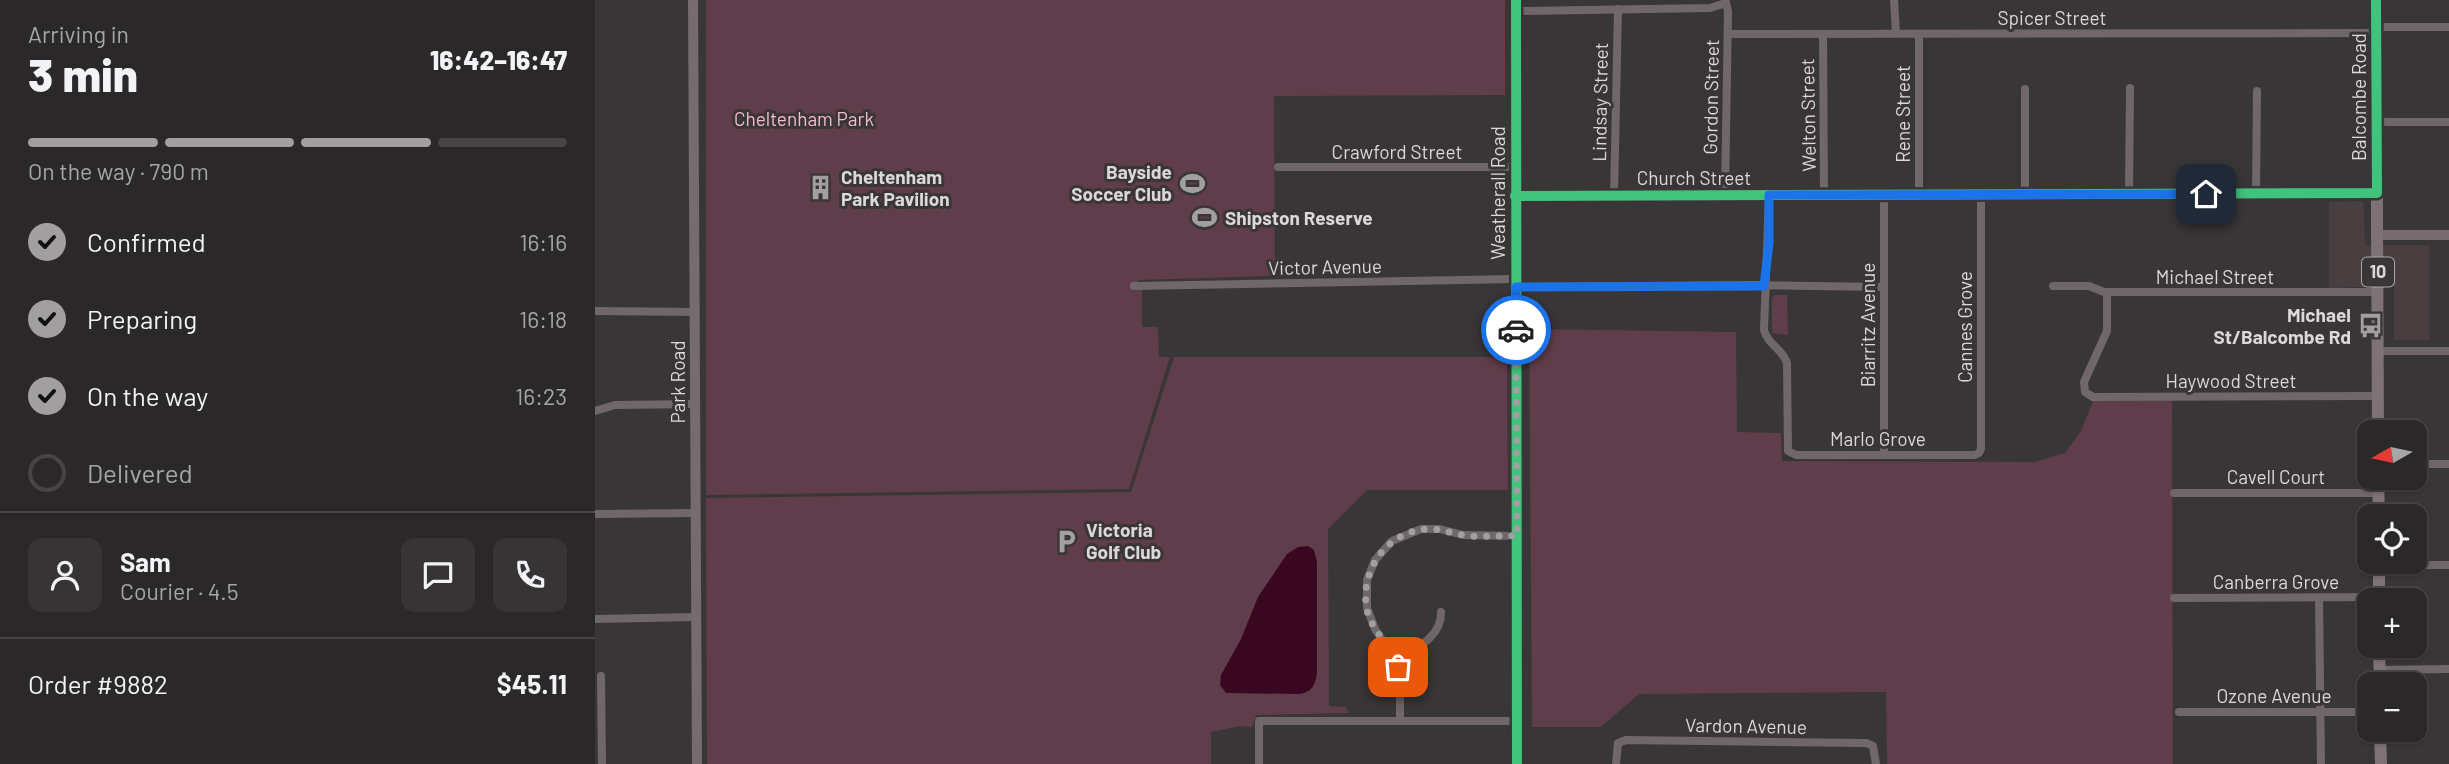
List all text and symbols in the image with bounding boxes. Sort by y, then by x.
street label: Spicer Street [1998,6,2106,29]
text: Arriving in [28,20,129,48]
street label: Balcombe Road [2347,33,2370,161]
street label: Gordon Street [1698,39,1723,155]
street label: Lindsay Street [1587,42,1612,162]
text: 16:42–16:47 [430,44,567,75]
text: 3 min [28,46,138,101]
street label: Welton Street [1795,58,1820,172]
street label: Rene Street [1891,65,1914,163]
park label: Cheltenham Park [734,107,874,130]
street label: Weatherall Road [1486,126,1509,260]
street label: Crawford Street [1332,140,1462,163]
text: On the way · 790 m [28,157,209,185]
place label: Bayside Soccer Club [1071,160,1172,205]
pin [2176,164,2236,224]
place label: Cheltenham Park Pavilion [841,165,950,210]
street label: Church Street [1637,166,1751,189]
sports icon: Bayside Soccer Club [1178,169,1206,197]
building icon: Cheltenham Park Pavilion [807,174,835,202]
icon: home [2187,175,2225,213]
sports icon: Shipston Reserve [1191,204,1219,232]
place label: Shipston Reserve [1225,206,1373,229]
icon: check [28,223,66,261]
text: Confirmed [87,226,206,257]
text: 16:16 [519,228,567,256]
street label: Victor Avenue [1268,254,1382,279]
road number: 10 [2362,258,2394,286]
street label: Biarritz Avenue [1856,263,1879,387]
street label: Michael Street [2156,265,2274,288]
street label: Cannes Grove [1953,271,1976,383]
courier [1481,295,1551,365]
icon: check [28,300,66,338]
text: Preparing [87,303,197,334]
place label: Michael St/Balcombe Rd [2213,303,2351,348]
text: 16:18 [519,305,567,333]
icon: car [1497,311,1535,349]
bus stop icon: Michael St/Balcombe Rd [2357,312,2385,340]
street label: Park Road [666,340,689,424]
street label: Haywood Street [2166,369,2296,392]
icon: check [28,377,66,415]
text: On the way [87,380,208,411]
text: 16:23 [515,382,567,410]
north arrow [2357,420,2427,490]
map controls [2357,420,2427,742]
street label: Marlo Grove [1830,427,1926,450]
text: Delivered [87,457,193,488]
street label: Cavell Court [2227,465,2325,488]
button: locate [2357,504,2427,574]
place label: Victoria Golf Club [1086,518,1161,563]
parking icon: Victoria Golf Club [1052,527,1080,555]
button: person [28,538,102,612]
button: chat [401,538,475,612]
button: phone [493,538,567,612]
text: Sam [120,546,171,577]
street label: Canberra Grove [2213,570,2339,593]
text: Courier · 4.5 [120,577,239,605]
button: + [2357,588,2427,658]
pin [1368,637,1428,697]
icon: bag [1379,648,1417,686]
text: Order #9882 [28,668,168,699]
text: $45.11 [497,668,567,699]
button: − [2357,672,2427,742]
street label: Ozone Avenue [2216,684,2332,707]
street label: Vardon Avenue [1685,713,1807,738]

